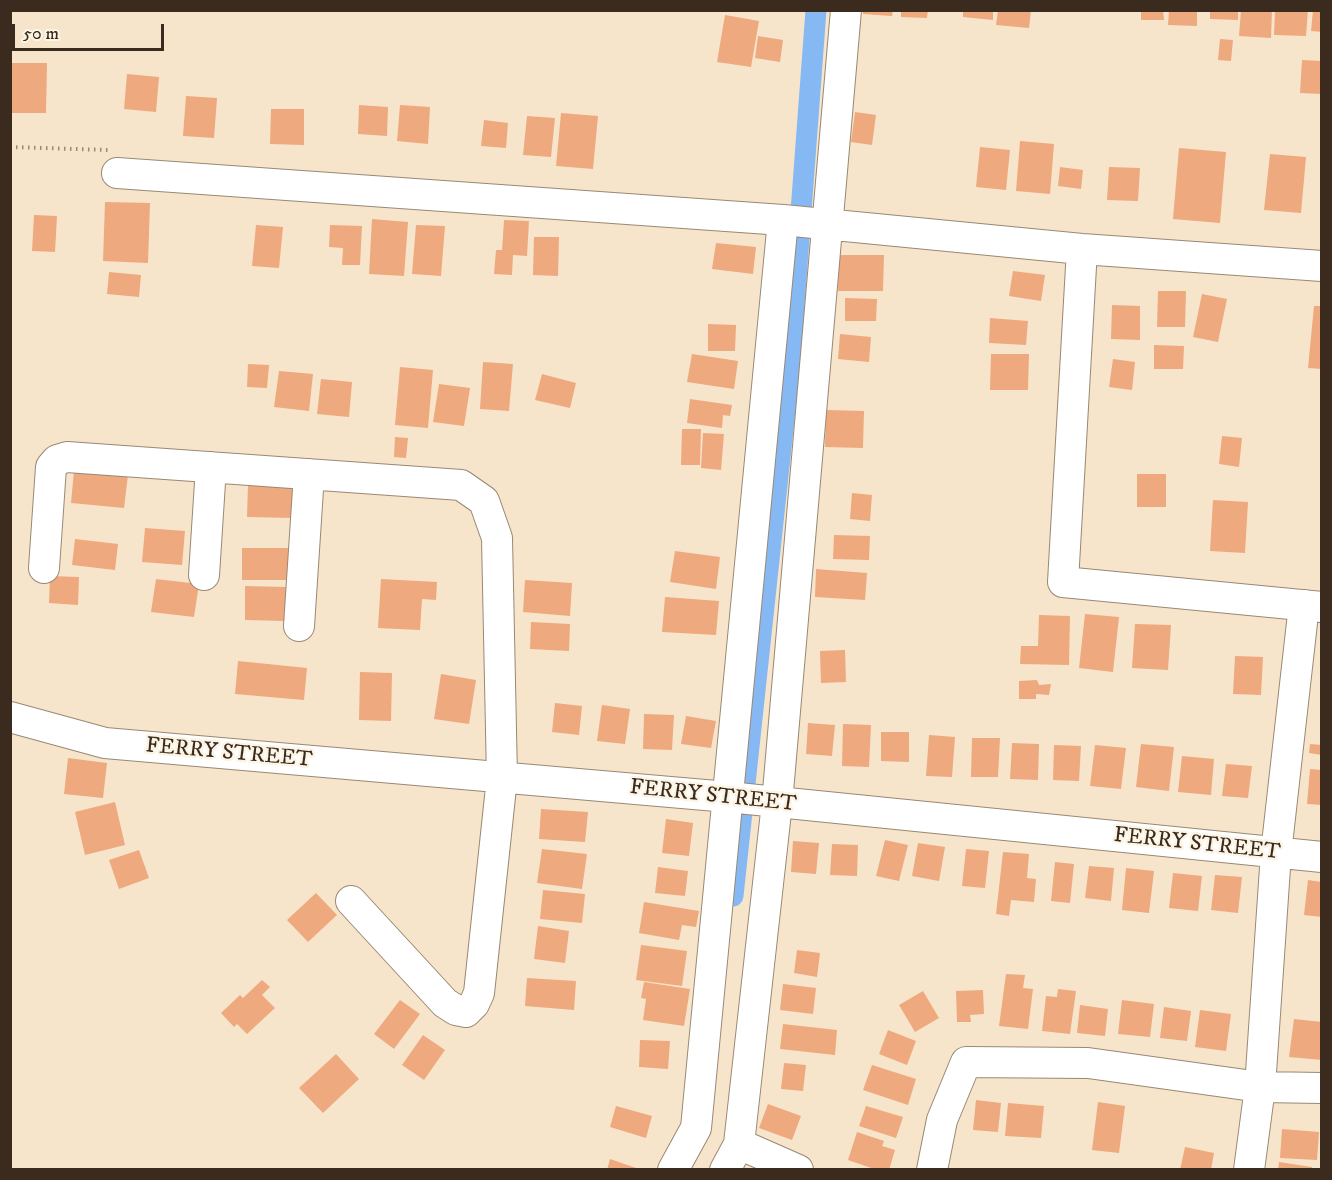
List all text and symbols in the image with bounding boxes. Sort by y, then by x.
scale bar [15,12,166,50]
text: 50 m [23,23,59,45]
street label: FERRY STREET [144,734,314,774]
street label: FERRY STREET [628,775,798,819]
street label: FERRY STREET [1112,823,1282,867]

